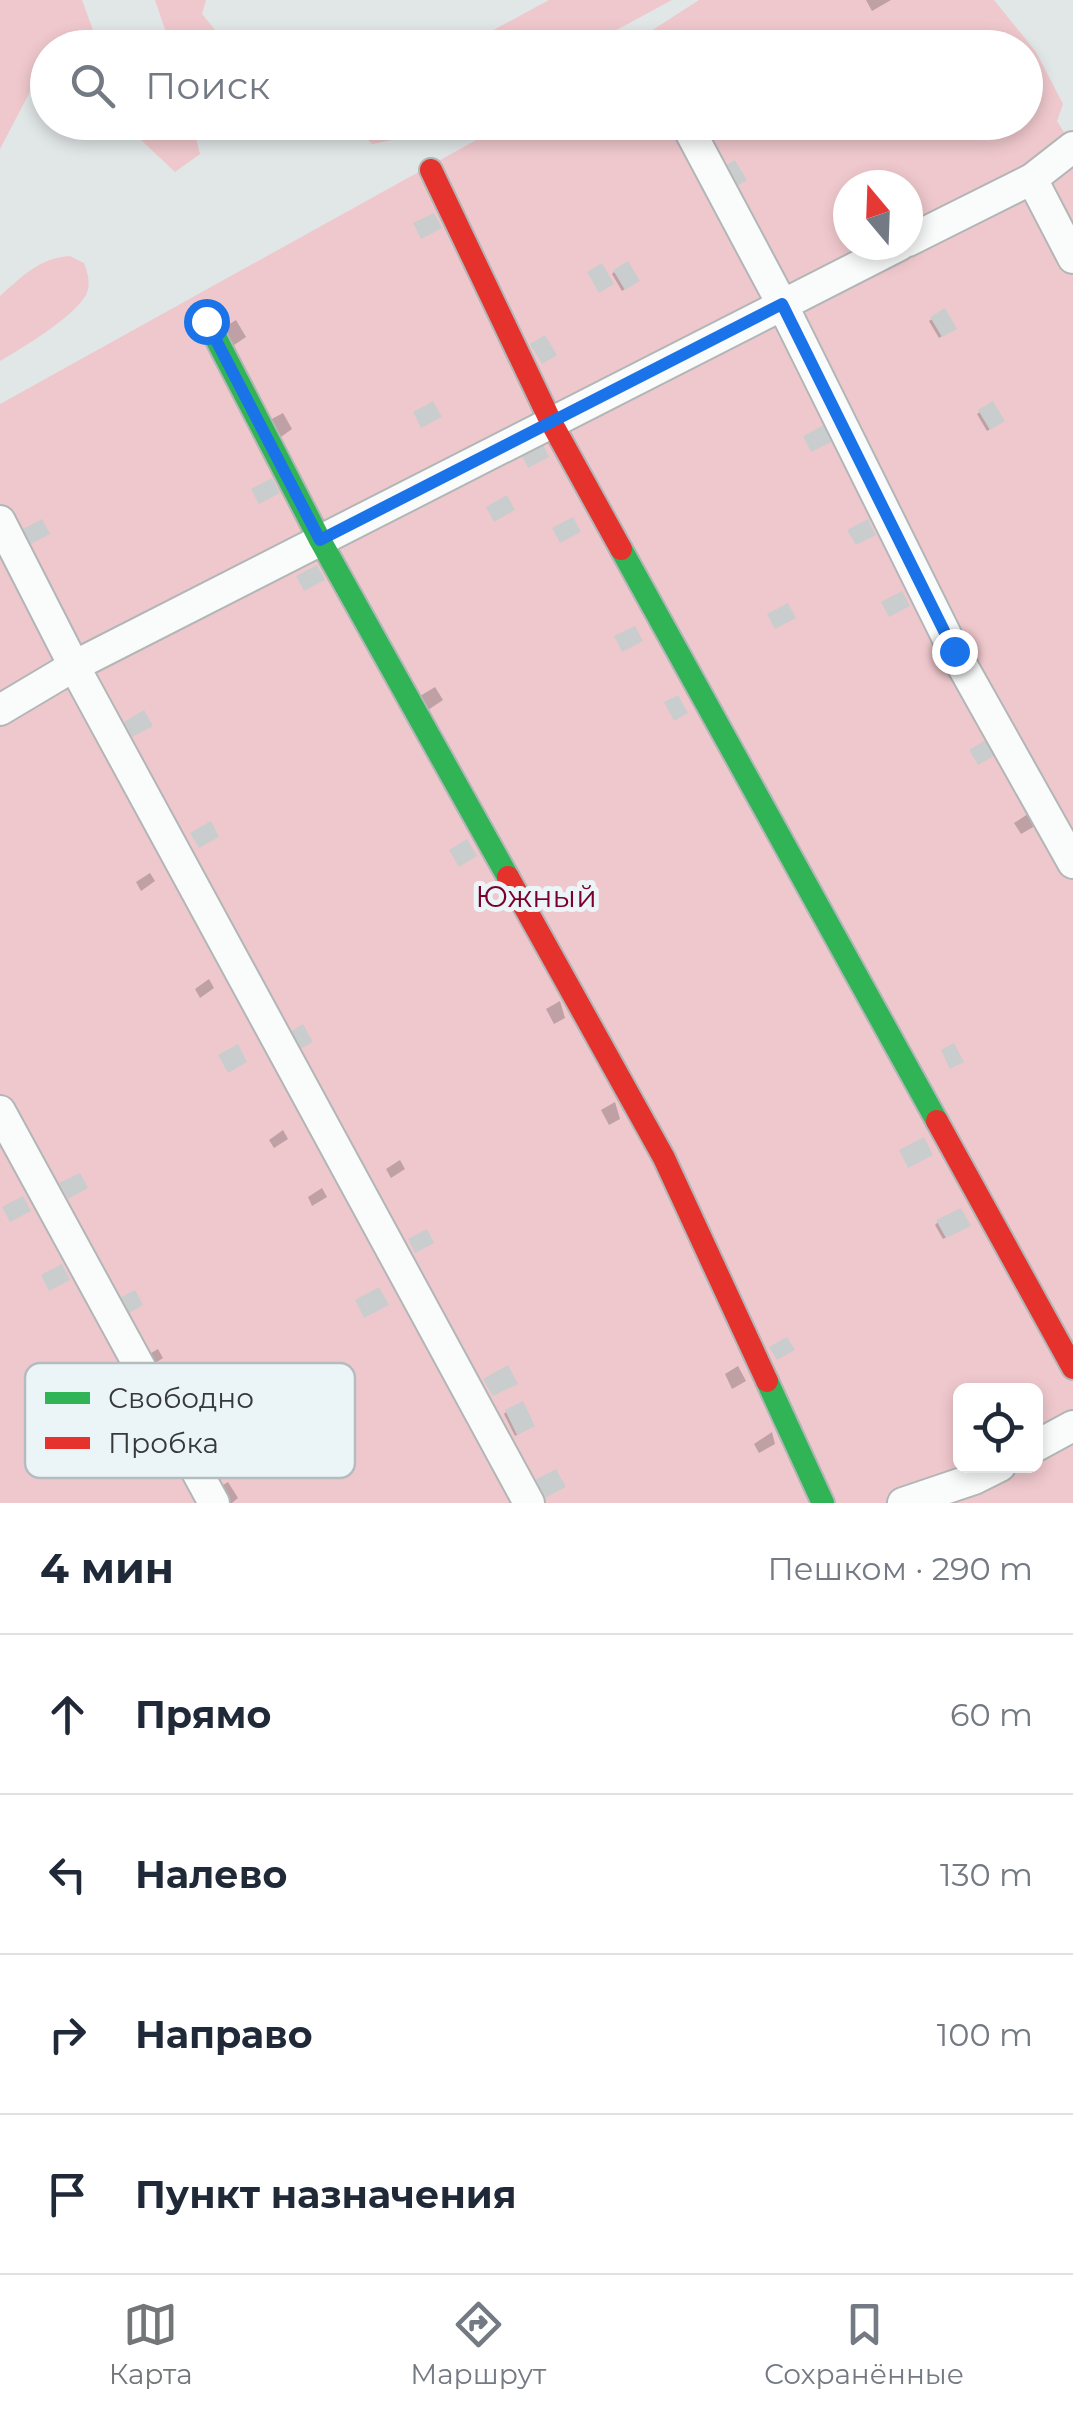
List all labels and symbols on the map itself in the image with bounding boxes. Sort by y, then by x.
north arrow [833,170,923,260]
route start [184,299,230,345]
route end [932,629,978,675]
park label: Южный [475,878,597,915]
legend [25,1363,355,1478]
text: Свободно [108,1381,254,1415]
text: Пробка [108,1426,219,1460]

